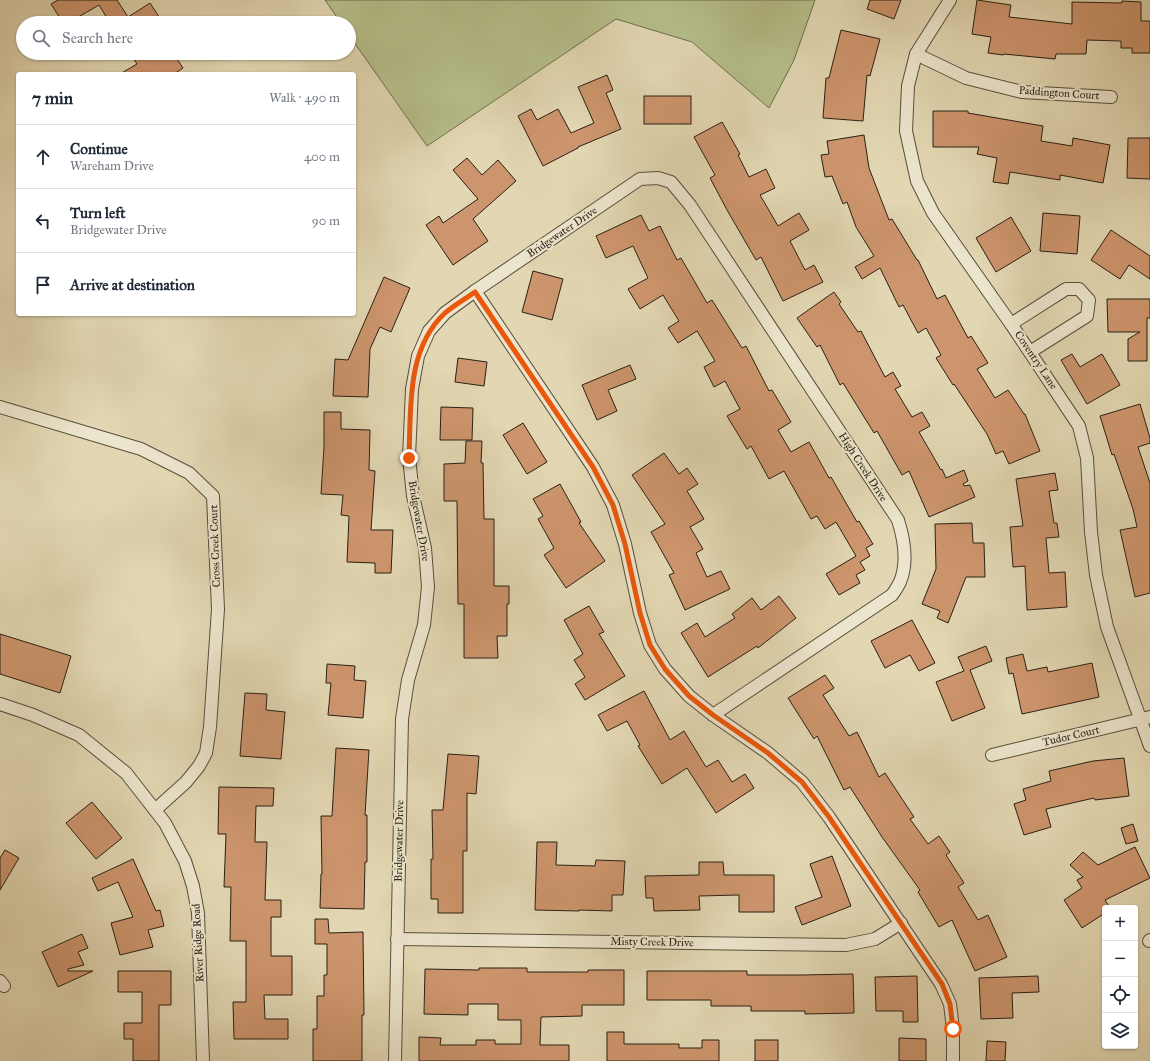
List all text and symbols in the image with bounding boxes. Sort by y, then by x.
search box [16,16,356,60]
icon: search [30,27,52,49]
text: Search here [62,29,133,47]
street label: Paddington Court [1018,84,1100,102]
text: 7 min [32,88,73,109]
text: Walk · 490 m [269,90,340,106]
text: Continue [70,140,128,158]
icon: ahead [32,146,54,168]
text: 400 m [304,149,340,165]
text: Wareham Drive [70,158,154,174]
text: Turn left [70,204,126,222]
street label: Bridgewater Drive [524,204,600,260]
icon: left [32,210,54,232]
text: 90 m [312,213,340,229]
text: Bridgewater Drive [70,222,167,238]
icon: arrive [32,274,54,296]
text: Arrive at destination [70,276,195,294]
street label: Coventry Lane [1012,328,1060,392]
street label: High Creek Drive [836,430,890,504]
route end [400,449,418,467]
street label: Bridgewater Drive [405,480,433,563]
street label: Cross Creek Court [207,504,223,588]
street label: Tudor Court [1041,723,1101,749]
street label: Bridgewater Drive [392,800,406,882]
street label: River Ridge Road [189,903,207,983]
map controls [1102,905,1138,1049]
button: + [1102,905,1138,941]
street label: Misty Creek Drive [610,935,694,949]
button: − [1102,941,1138,977]
button: locate [1102,977,1138,1013]
button: layers [1102,1013,1138,1049]
route start [944,1020,962,1038]

